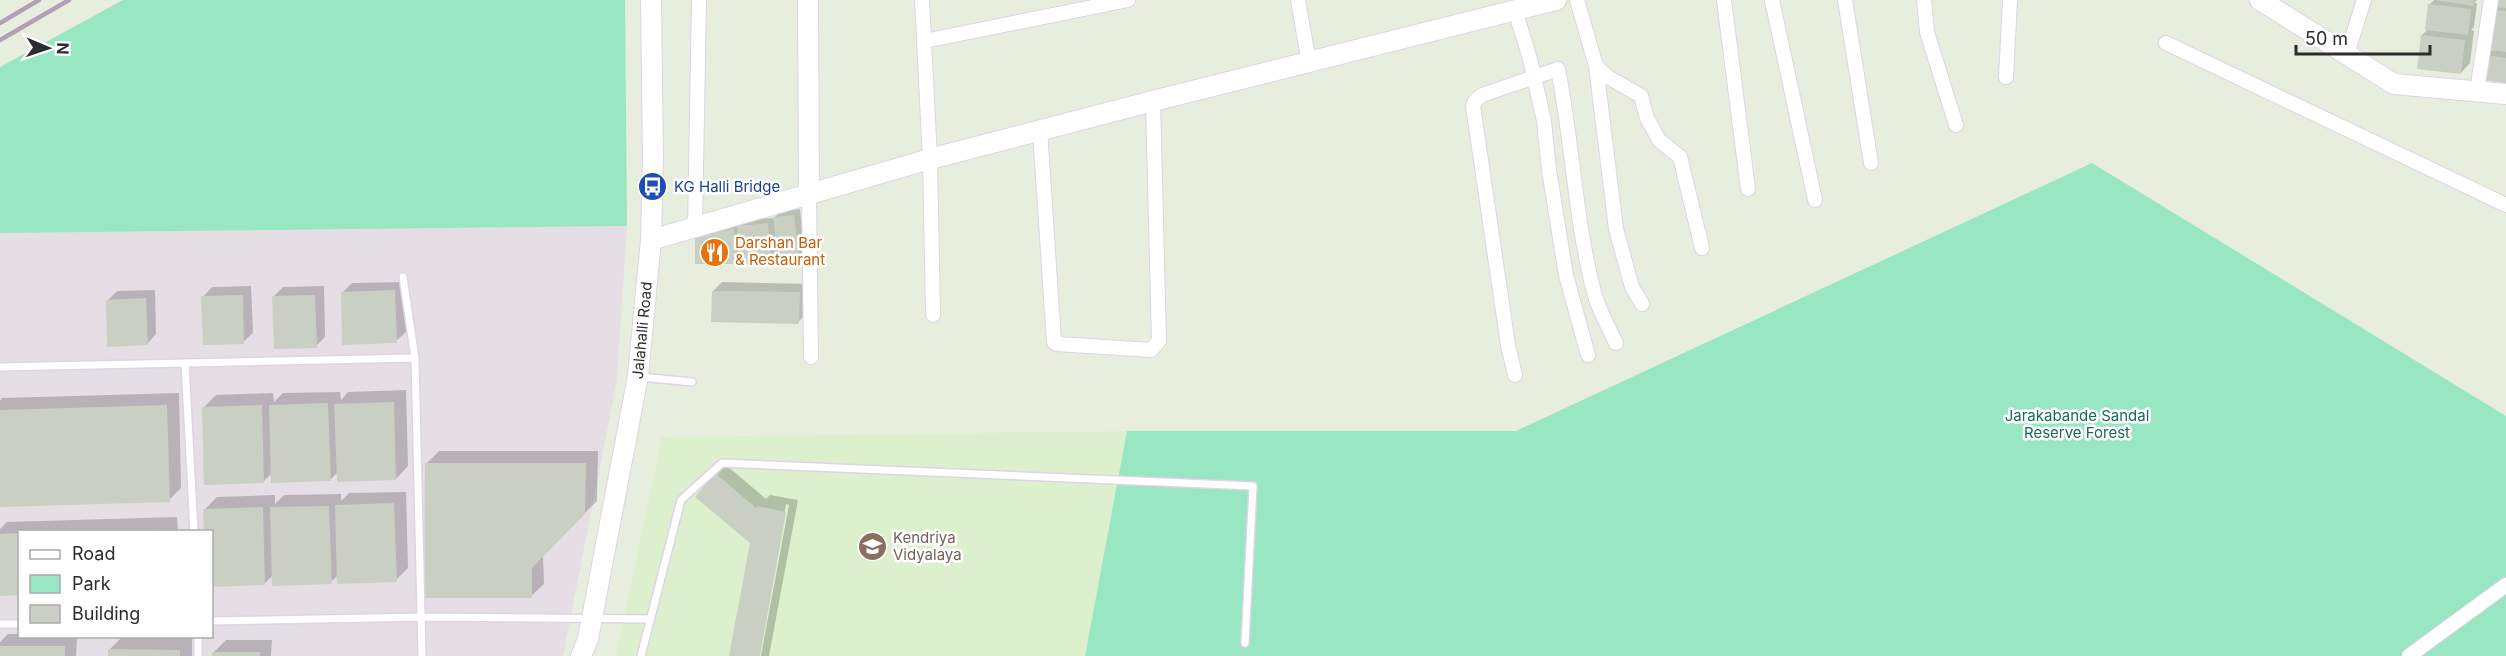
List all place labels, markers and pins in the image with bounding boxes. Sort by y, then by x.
bus stop icon: KG Halli Bridge [637,171,669,203]
place label: KG Halli Bridge [674,177,780,196]
place label: Darshan Bar & Restaurant [735,233,825,269]
restaurant icon: Darshan Bar & Restaurant [698,236,730,268]
place label: Kendriya Vidyalaya [893,528,962,564]
school or university icon: Kendriya Vidyalaya [856,531,888,563]

